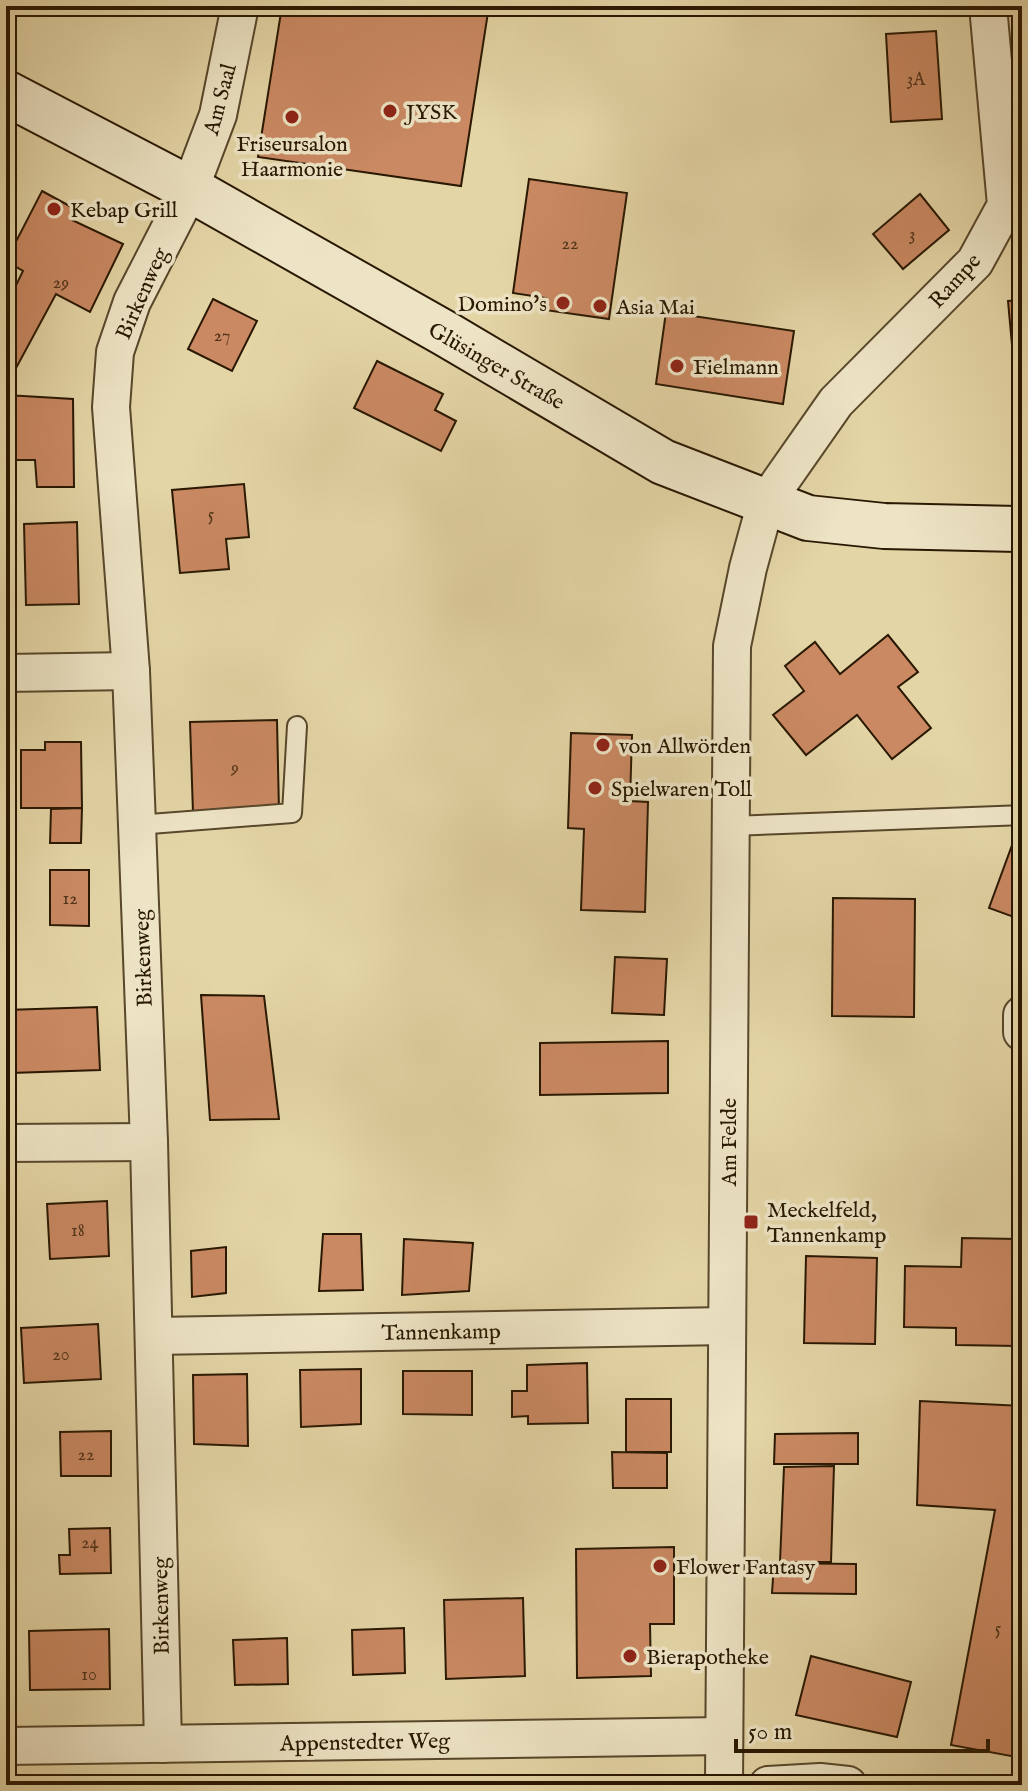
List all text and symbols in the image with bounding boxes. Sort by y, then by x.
street label: Am Saal [198,61,244,139]
house number: 3A [907,69,926,92]
place label: JYSK [403,99,458,127]
marker: JYSK [381,102,399,120]
marker: Friseursalon Haarmonie [283,108,301,126]
place label: Friseursalon Haarmonie [236,131,348,184]
place label: Kebap Grill [70,197,178,225]
marker: Kebap Grill [45,200,63,218]
house number: 3 [909,224,915,247]
house number: 22 [562,233,578,256]
street label: Birkenweg [110,242,176,344]
street label: Rampe [923,248,988,315]
house number: 29 [53,272,69,295]
place label: Domino's [457,291,547,319]
marker: Domino's [554,294,572,312]
place label: Asia Mai [615,294,695,322]
marker: Asia Mai [591,297,609,315]
street label: Glüsinger Straße [423,316,569,417]
house number: 27 [214,325,230,348]
place label: Fielmann [693,354,779,382]
marker: Fielmann [668,357,686,375]
house number: 5 [208,504,215,527]
place label: von Allwörden [619,733,751,761]
marker: von Allwörden [594,736,612,754]
house number: 9 [230,757,239,780]
place label: Spielwaren Toll [611,776,752,804]
marker: Spielwaren Toll [586,779,604,797]
house number: 12 [62,888,78,911]
street label: Birkenweg [128,907,160,1007]
street label: Am Felde [716,1098,744,1187]
place label: Meckelfeld, Tannenkamp [767,1197,886,1250]
marker: Meckelfeld, Tannenkamp [742,1213,760,1231]
house number: 18 [71,1220,85,1243]
street label: Tannenkamp [381,1318,501,1348]
house number: 20 [52,1344,70,1367]
house number: 22 [78,1444,94,1467]
house number: 24 [81,1532,99,1555]
place label: Flower Fantasy [676,1554,815,1582]
street label: Birkenweg [147,1556,177,1655]
marker: Flower Fantasy [651,1557,669,1575]
house number: 5 [995,1618,1002,1641]
place label: Bierapotheke [646,1644,769,1672]
marker: Bierapotheke [621,1647,639,1665]
house number: 10 [81,1664,97,1687]
scale bar [736,1703,988,1753]
text: 50 m [748,1717,792,1748]
street label: Appenstedter Weg [279,1727,451,1758]

